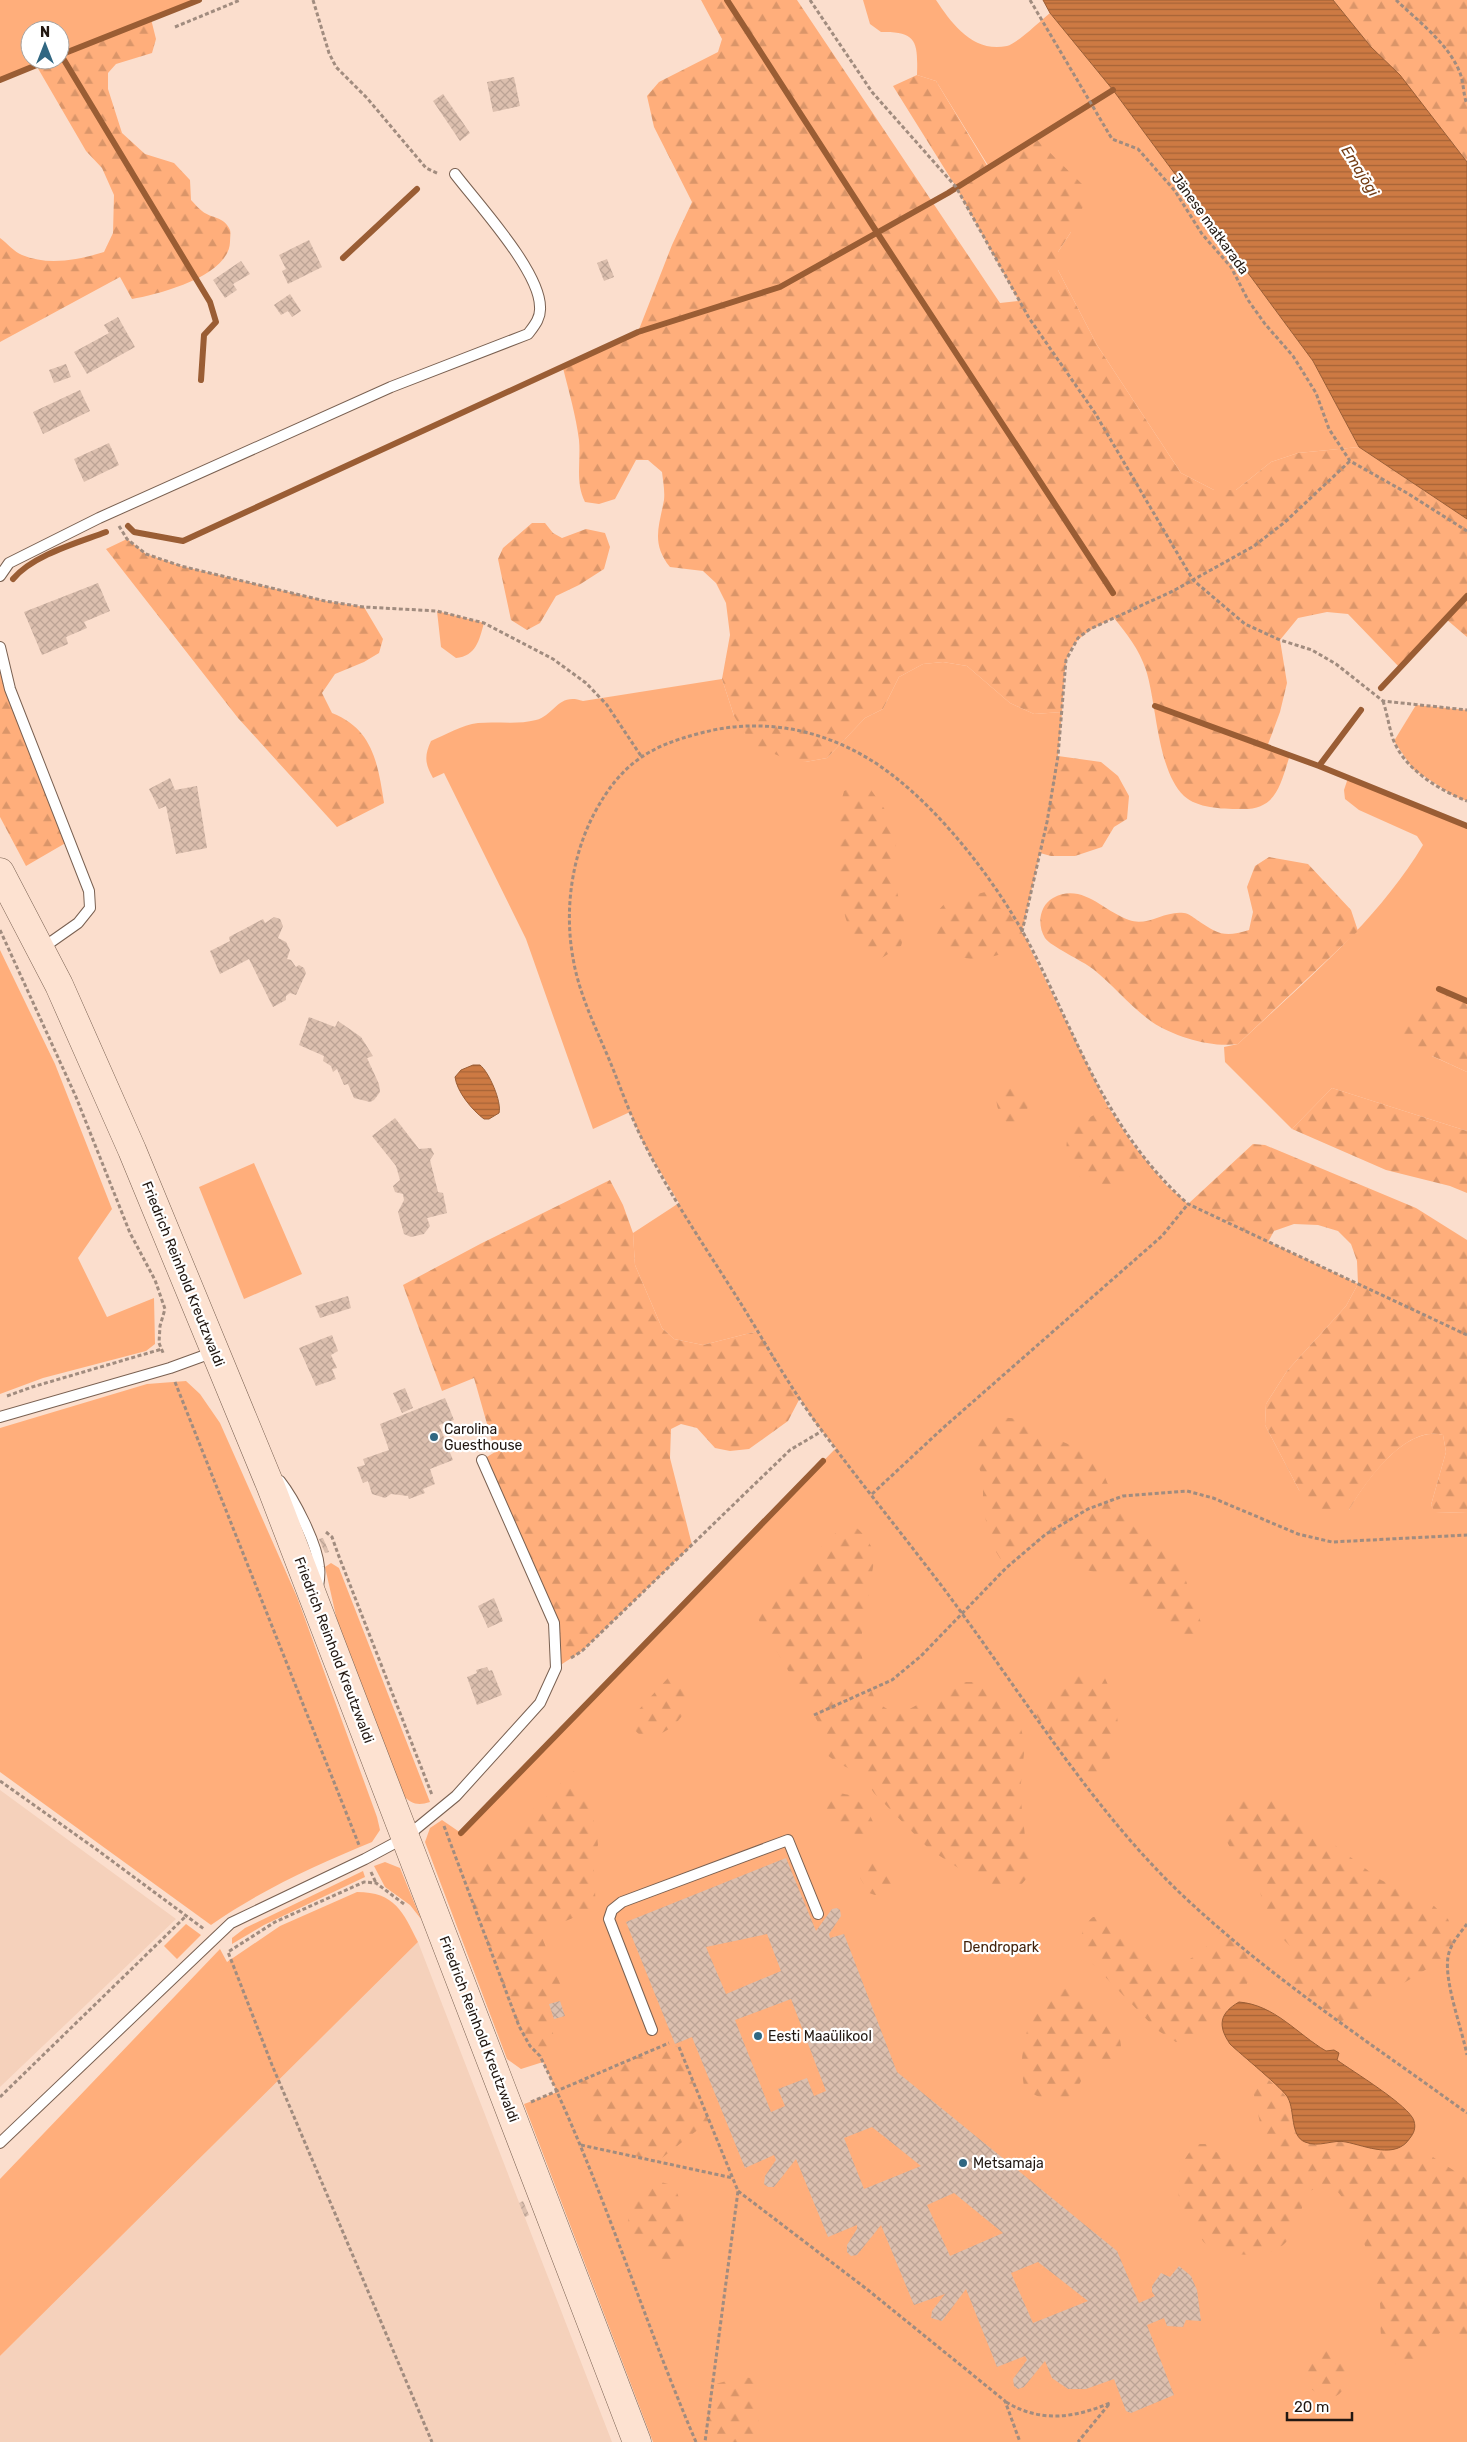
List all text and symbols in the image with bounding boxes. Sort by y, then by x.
north arrow [20,20,70,70]
text: N [40,24,50,41]
water label: Emajõgi [1337,142,1383,200]
street label: Jänese matkarada [1168,170,1252,278]
street label: Friedrich Reinhold Kreutzwaldi [138,1179,228,1369]
place label: Carolina Guesthouse [444,1421,523,1454]
marker: Carolina Guesthouse [428,1431,440,1443]
street label: Friedrich Reinhold Kreutzwaldi [291,1554,377,1746]
street label: Friedrich Reinhold Kreutzwaldi [436,1933,522,2125]
park label: Dendropark [963,1939,1040,1956]
place label: Eesti Maaülikool [768,2028,872,2045]
marker: Eesti Maaülikool [752,2030,764,2042]
place label: Metsamaja [973,2155,1044,2172]
marker: Metsamaja [957,2157,969,2169]
scale bar [1287,2390,1352,2422]
text: 20 m [1294,2398,1329,2416]

